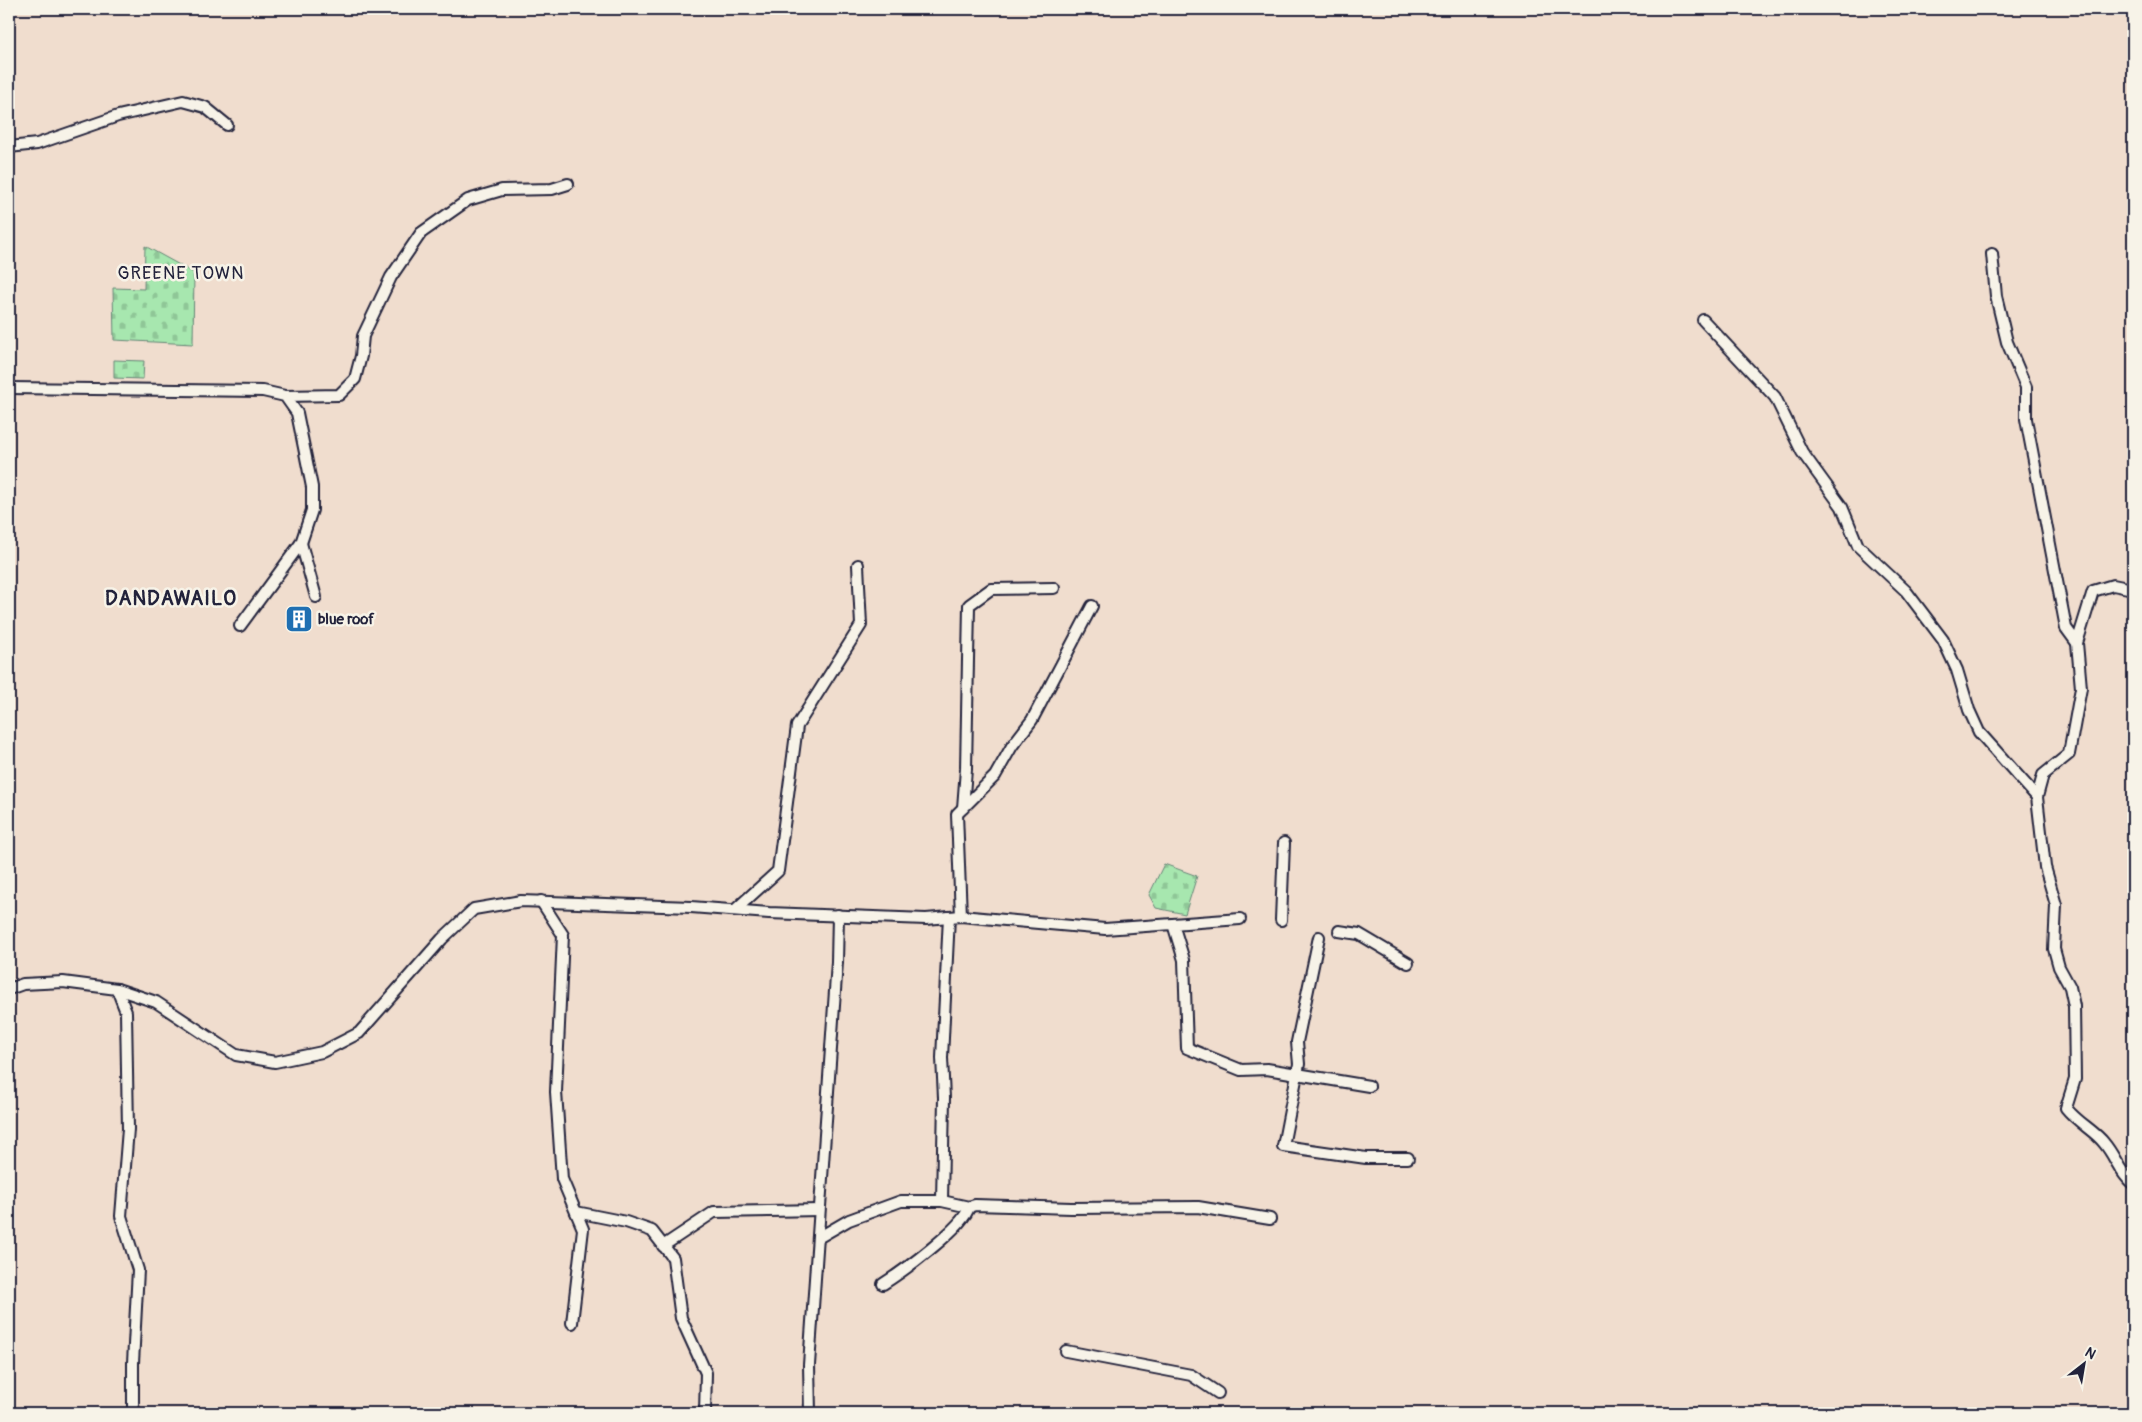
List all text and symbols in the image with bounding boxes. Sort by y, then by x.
district label: GREENE TOWN [118,262,244,285]
district label: DANDAWAILO [105,586,237,611]
building icon: blue roof [284,604,314,634]
place label: blue roof [318,610,375,629]
north arrow [2060,1340,2110,1390]
text: N [2082,1344,2099,1363]

